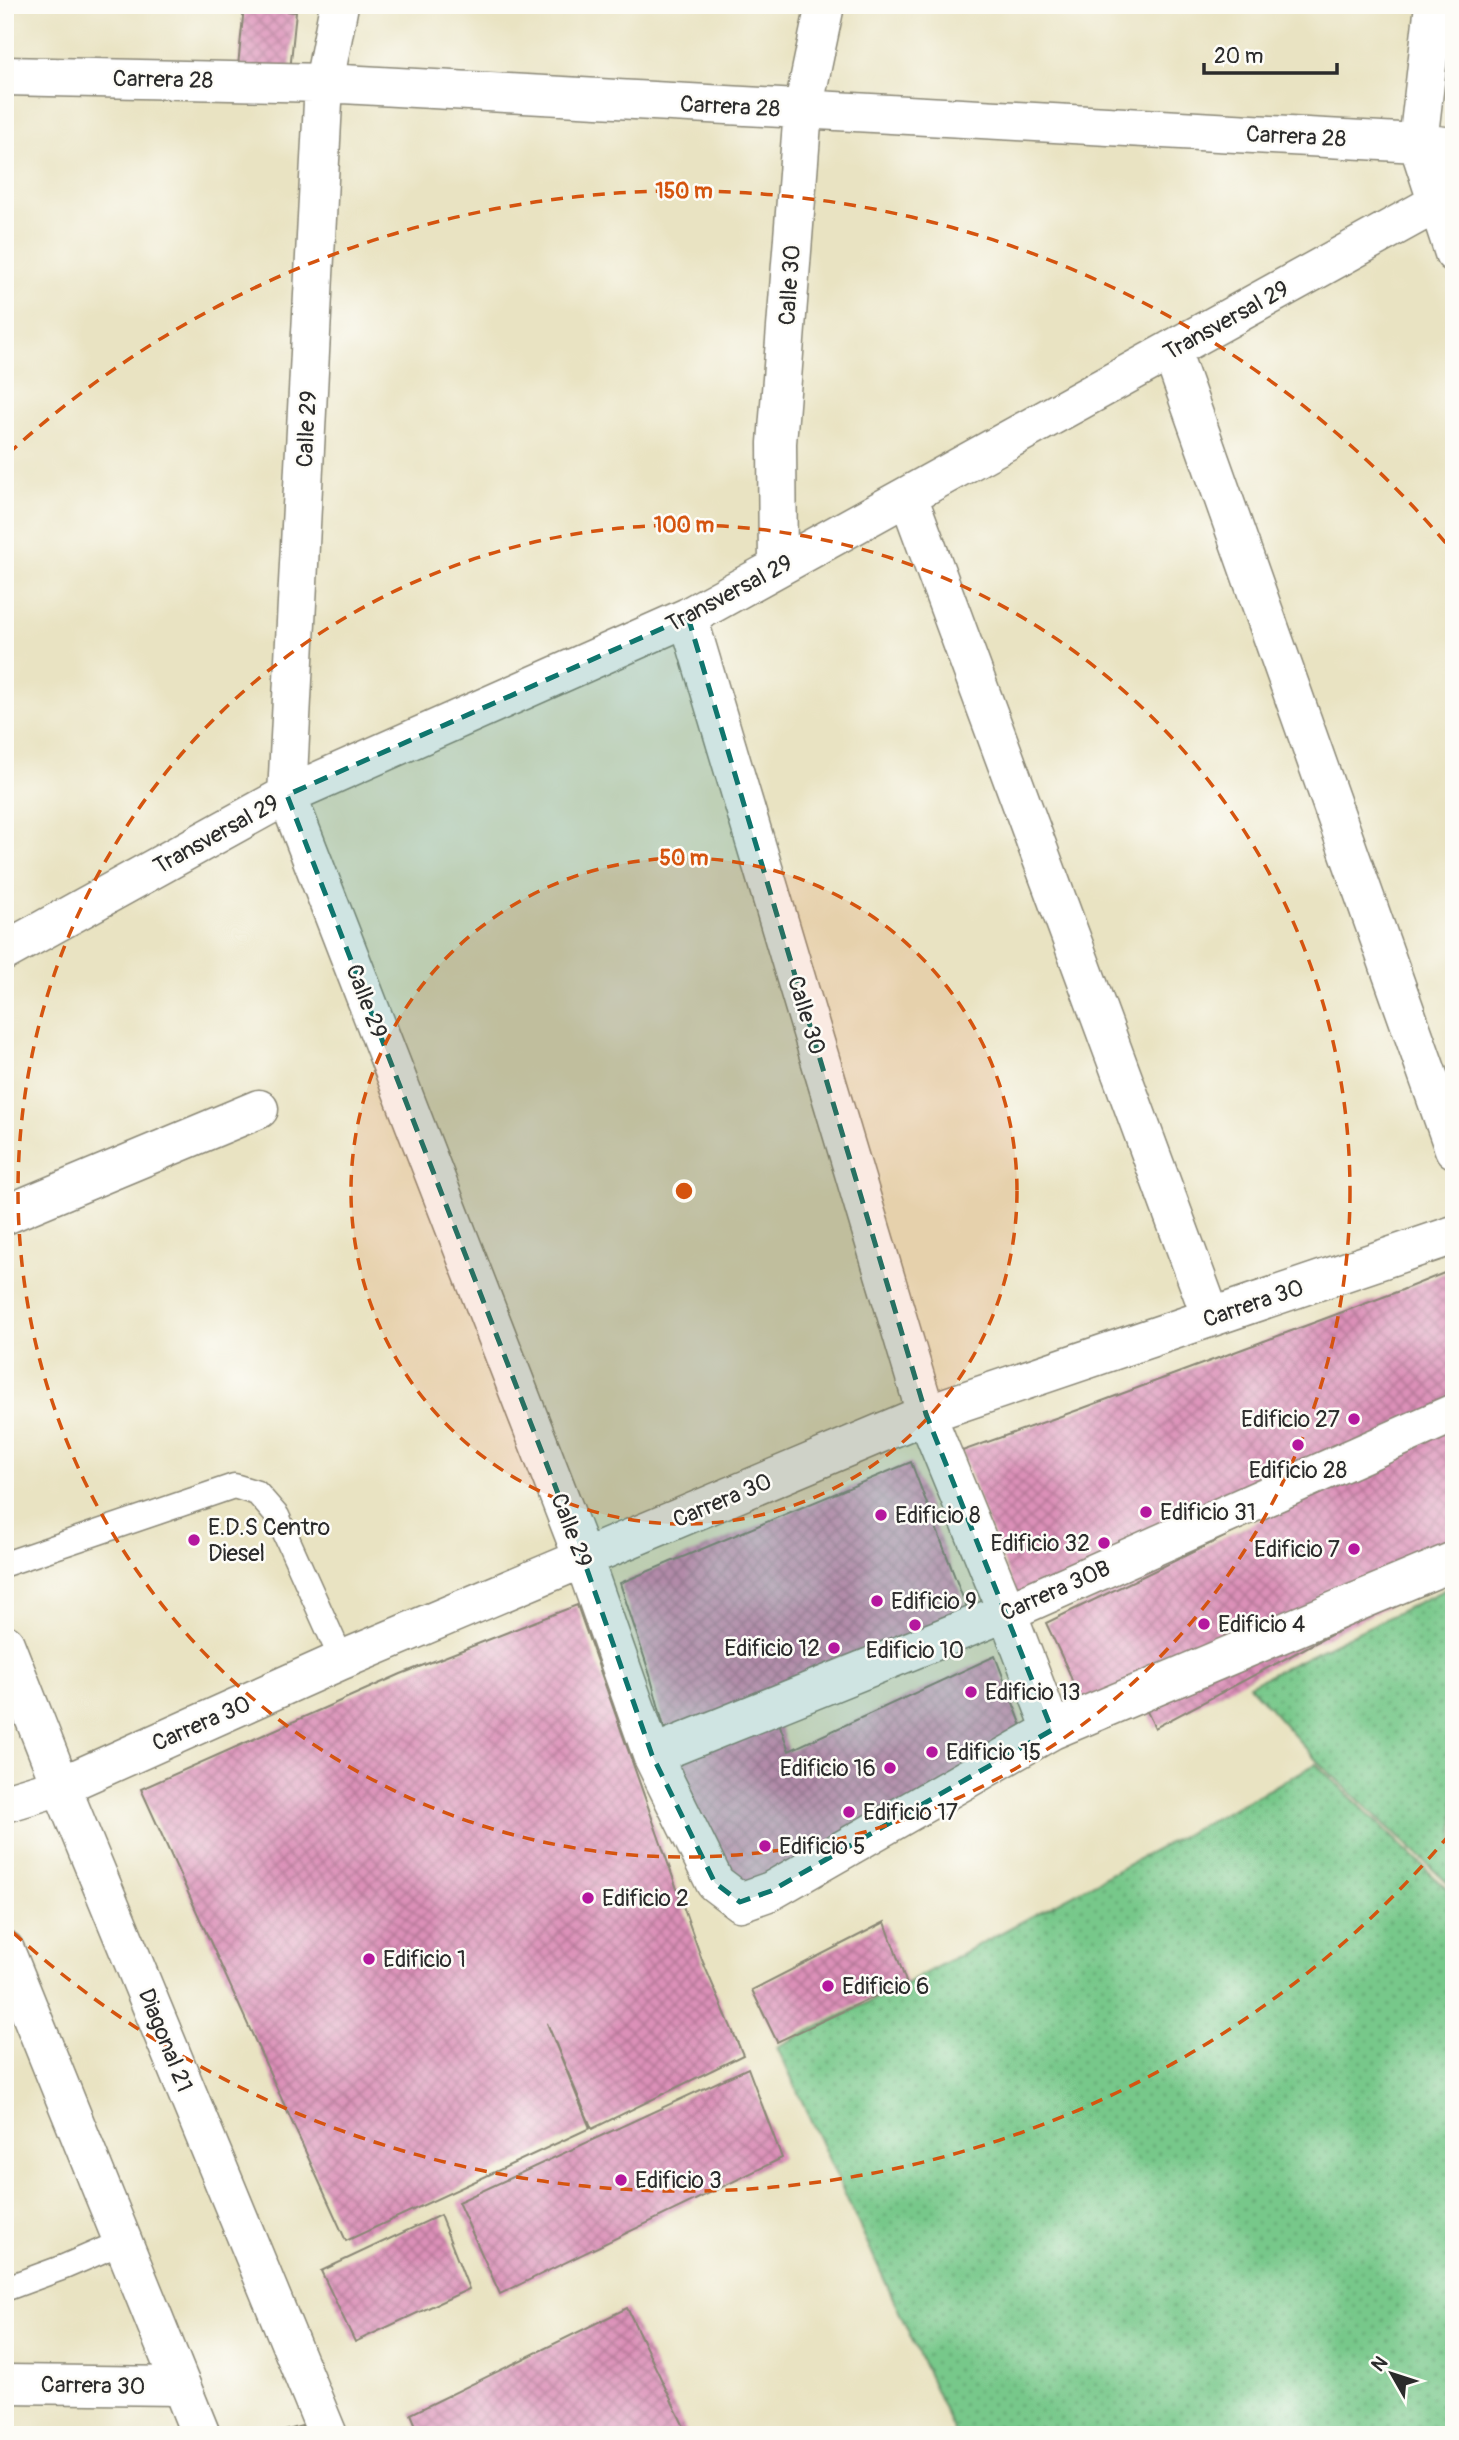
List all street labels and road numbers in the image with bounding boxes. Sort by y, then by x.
street label: Carrera 28 [112,64,214,95]
street label: Carrera 28 [679,89,781,124]
street label: Carrera 28 [1245,119,1347,154]
street label: Calle 30 [772,244,807,326]
street label: Transversal 29 [1158,274,1294,367]
street label: Calle 29 [290,390,323,468]
street label: Transversal 29 [661,548,797,639]
street label: Transversal 29 [148,788,284,881]
street label: Calle 29 [339,960,394,1042]
street label: Calle 30 [781,972,832,1058]
street label: Carrera 30 [1199,1273,1307,1334]
street label: Carrera 30 [668,1467,776,1534]
street label: Calle 29 [544,1489,599,1571]
street label: Carrera 30B [996,1553,1115,1628]
street label: Carrera 30 [148,1689,255,1758]
street label: Diagonal 21 [132,1984,199,2096]
street label: Carrera 30 [40,2370,146,2401]

